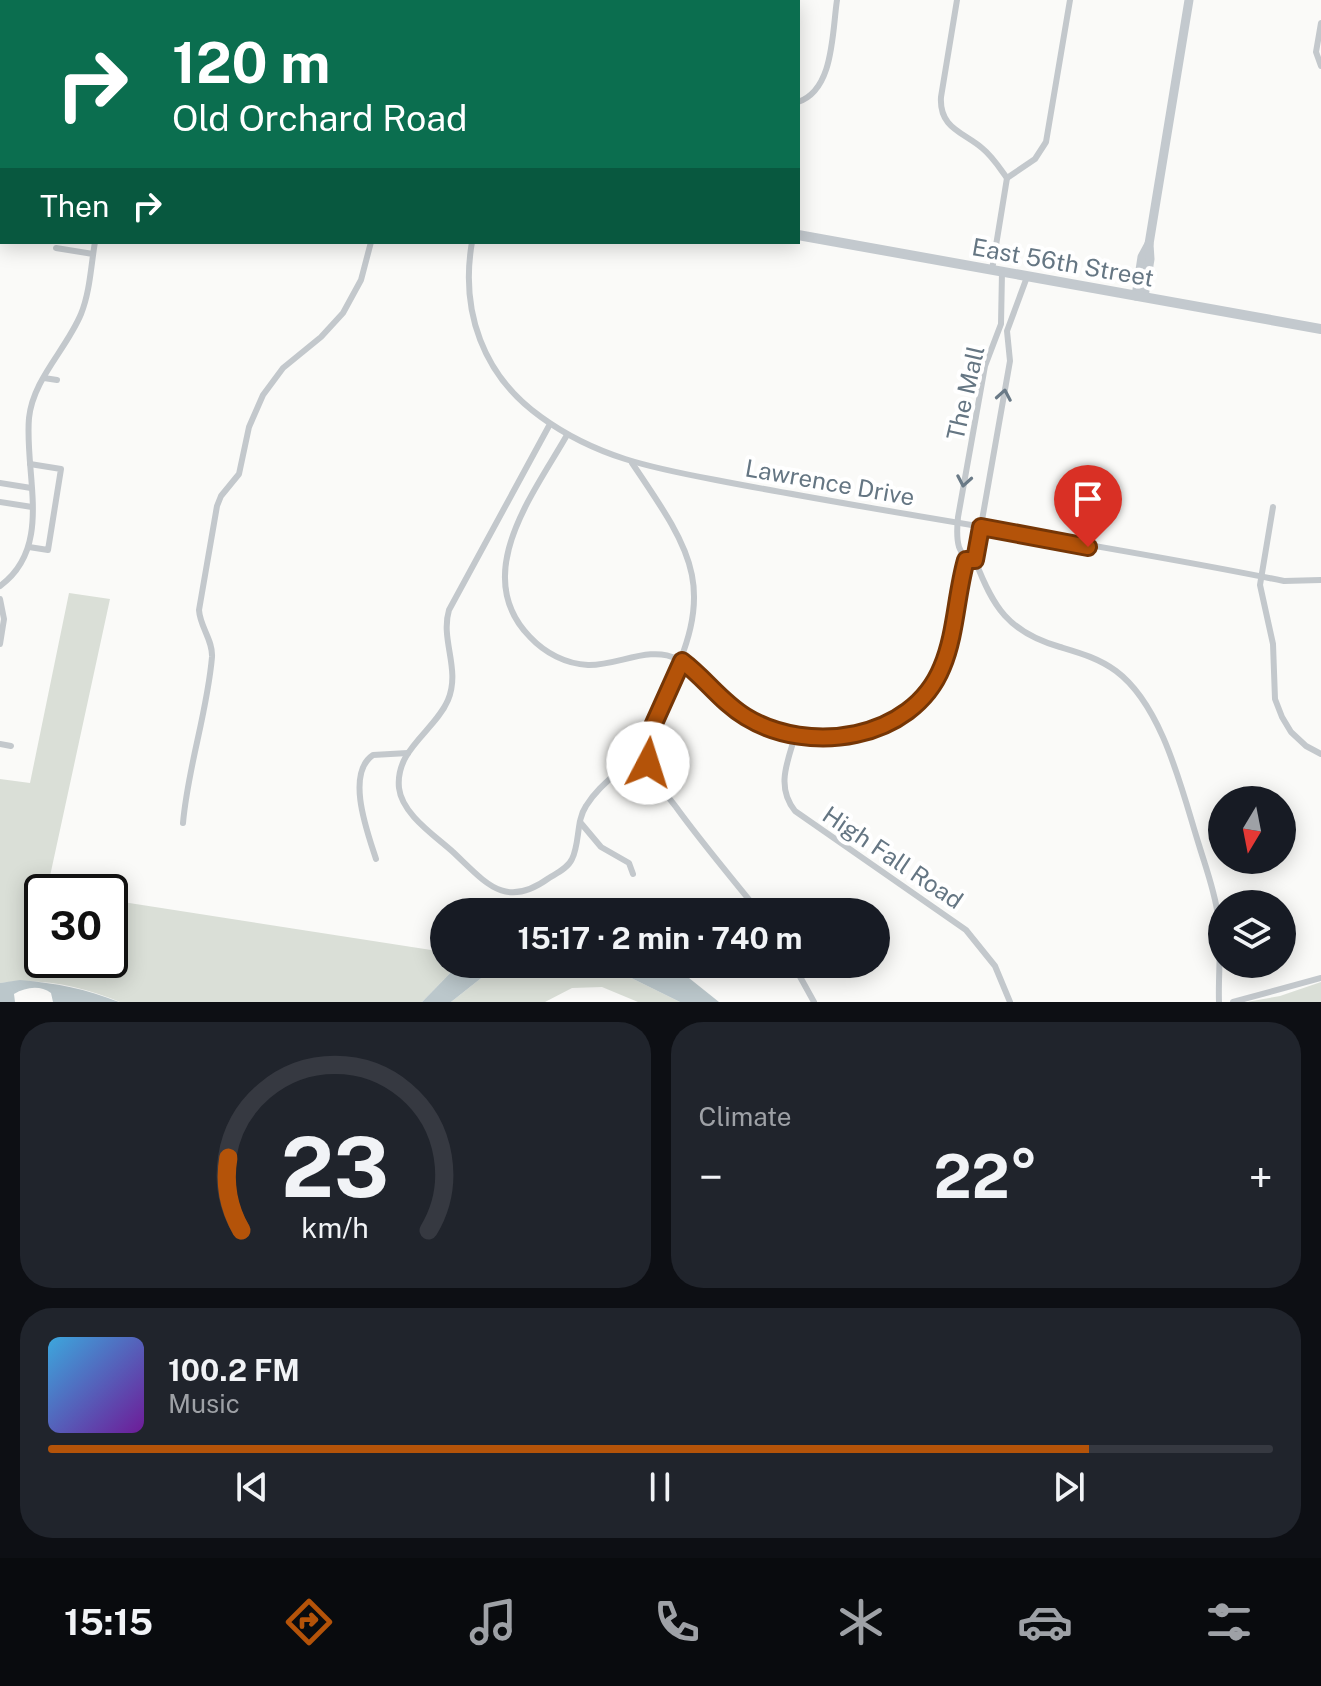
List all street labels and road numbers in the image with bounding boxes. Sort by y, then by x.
street label: East 56th Street [970,232,1156,292]
street label: The Mall [941,343,989,443]
street label: Lawrence Drive [743,453,917,511]
street label: High Fall Road [818,800,968,914]

